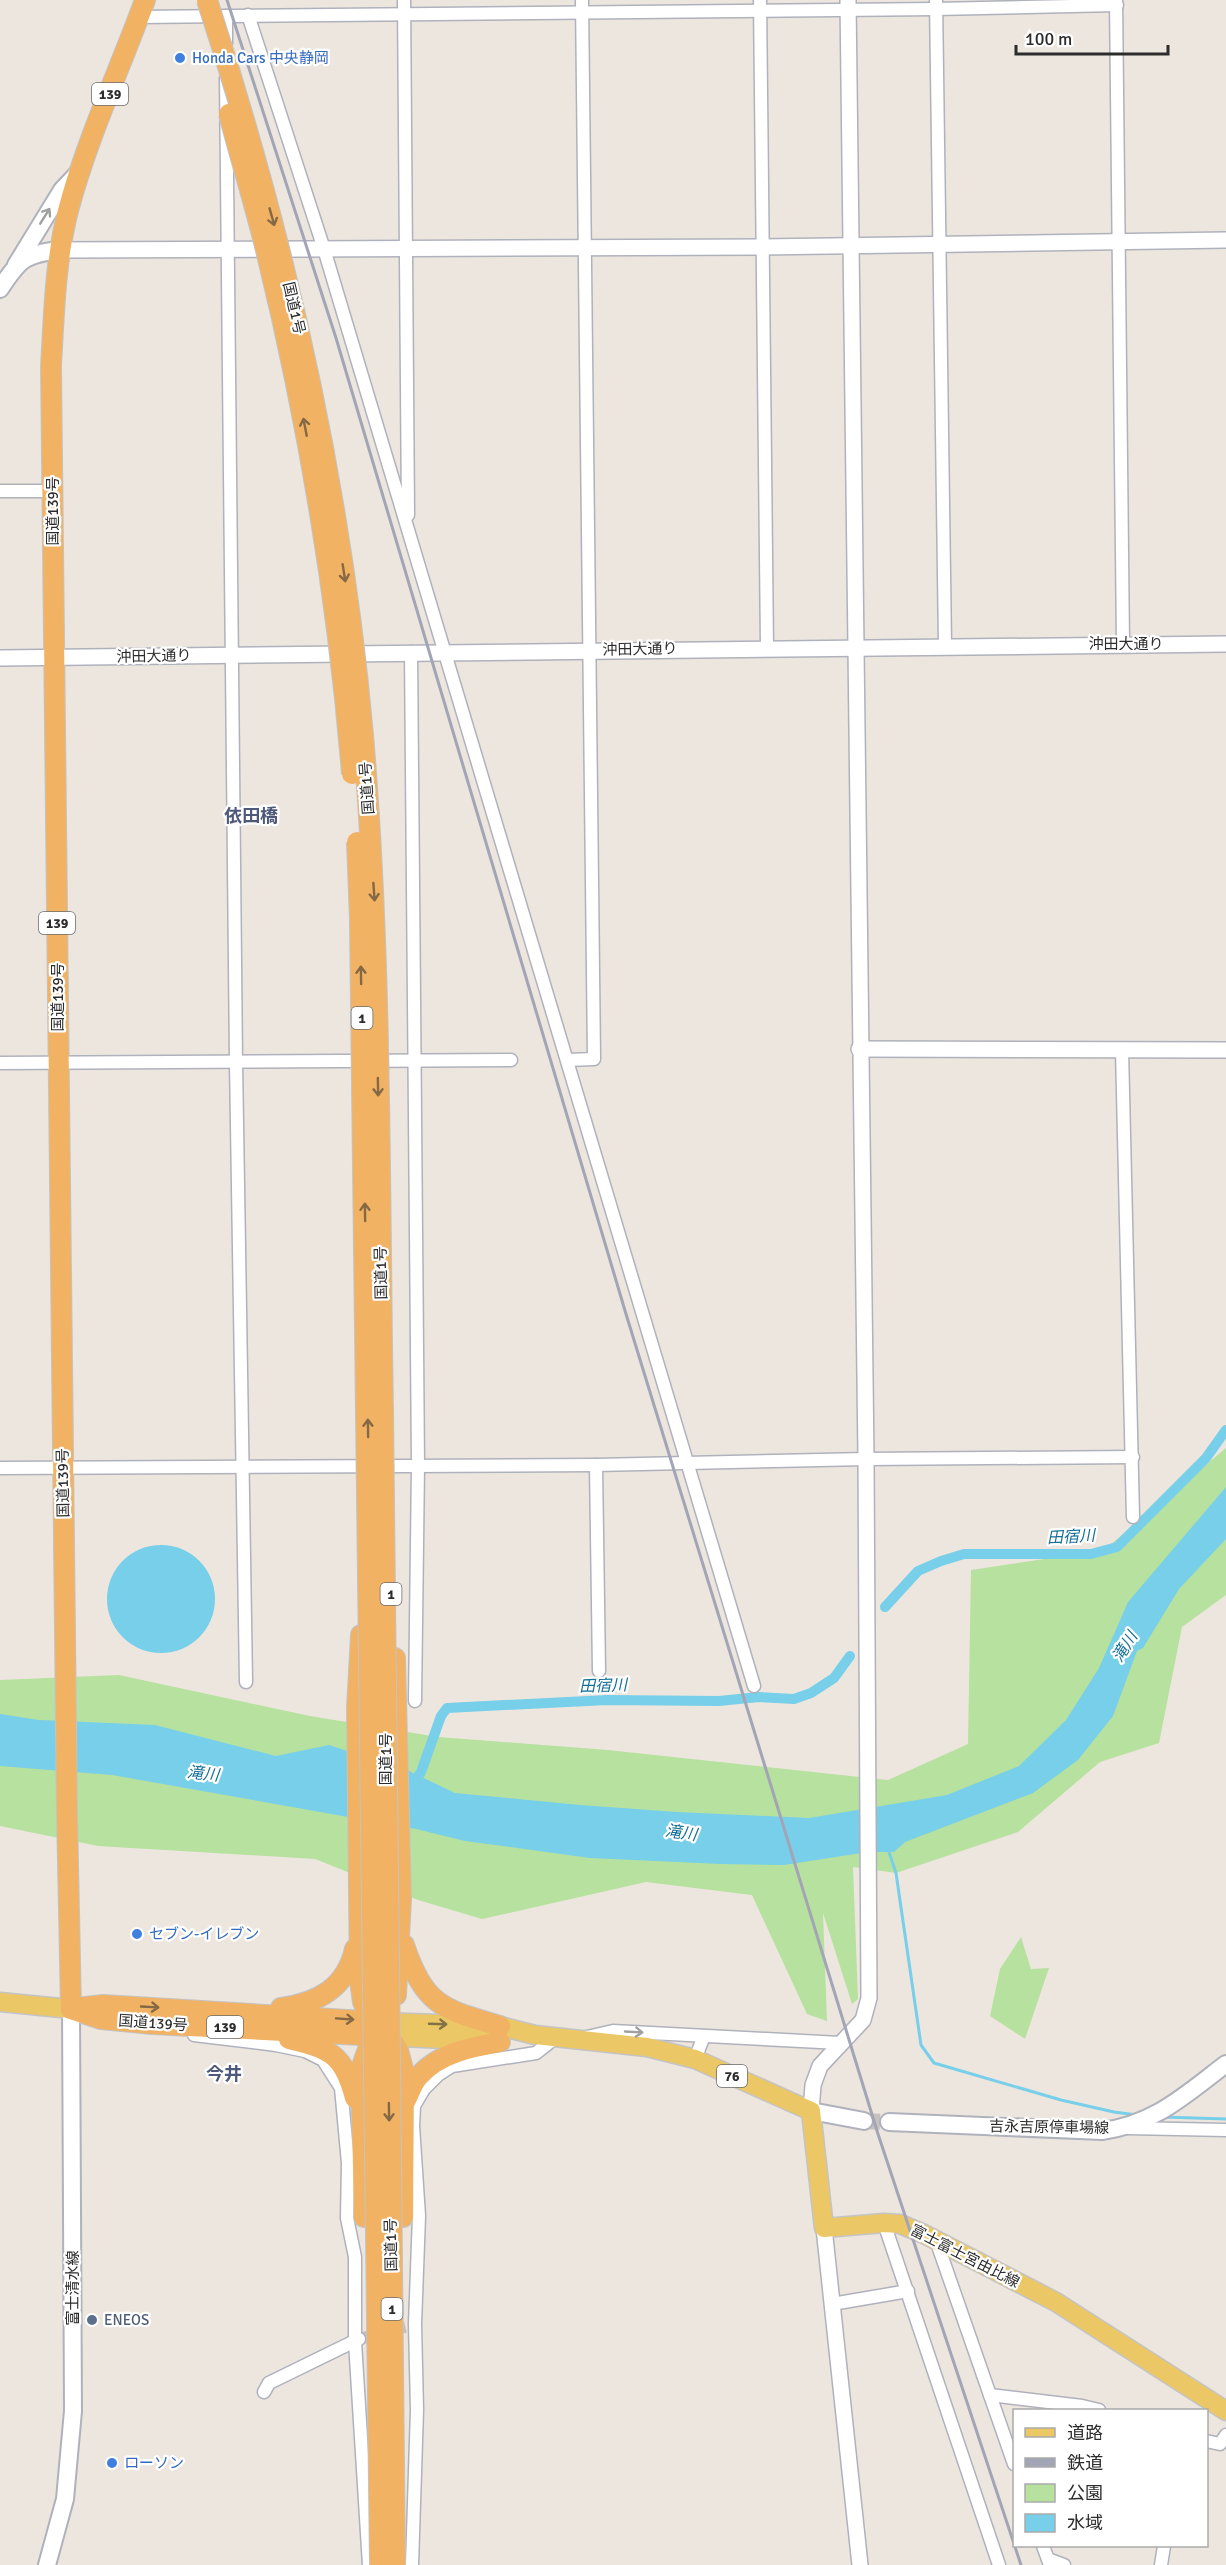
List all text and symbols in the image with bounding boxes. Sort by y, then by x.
scale bar [1016,18,1168,56]
text: 100 m [1025,28,1072,50]
place label: Honda Cars 中央静岡 [192,49,329,67]
marker: Honda Cars 中央静岡 [173,51,187,65]
road number: 139 [92,83,128,105]
one-way arrow [267,207,278,226]
one-way arrow [40,208,52,225]
street label: 国道1号 [279,280,309,336]
one-way arrow [299,418,310,437]
street label: 国道139号 [44,476,62,546]
one-way arrow [338,562,349,582]
street label: 沖田大通り [1088,635,1164,653]
street label: 沖田大通り [602,639,678,659]
street label: 沖田大通り [116,646,192,666]
street label: 国道1号 [356,761,378,815]
district label: 依田橋 [224,805,278,827]
one-way arrow [369,882,380,901]
road number: 139 [39,912,75,934]
street label: 国道139号 [49,962,67,1032]
one-way arrow [355,966,367,986]
road number: 1 [352,1007,372,1029]
one-way arrow [372,1076,383,1096]
one-way arrow [359,1203,371,1223]
street label: 国道1号 [372,1246,390,1300]
one-way arrow [362,1419,374,1439]
street label: 国道139号 [53,1448,73,1518]
water label: 田宿川 [1047,1526,1097,1548]
road number: 1 [380,1583,402,1605]
water label: 滝川 [1108,1626,1143,1666]
water label: 田宿川 [579,1675,629,1697]
street label: 国道1号 [377,1732,395,1786]
water label: 滝川 [186,1762,222,1786]
water label: 滝川 [664,1821,700,1845]
place label: セブン-イレブン [149,1925,259,1943]
marker: セブン-イレブン [130,1927,144,1941]
one-way arrow [140,2001,160,2012]
street label: 国道139号 [118,2012,188,2034]
one-way arrow [334,2014,354,2025]
road number: 139 [207,2016,243,2038]
one-way arrow [428,2018,448,2029]
one-way arrow [624,2026,644,2037]
district label: 今井 [206,2063,242,2085]
road number: 76 [717,2065,747,2087]
one-way arrow [383,2102,395,2122]
street label: 吉永吉原停車場線 [989,2117,1109,2137]
street label: 国道1号 [382,2218,400,2272]
street label: 富士富士宮由比線 [907,2221,1023,2291]
street label: 富士清水線 [64,2250,82,2326]
road number: 1 [382,2298,402,2320]
place label: ENEOS [104,2311,149,2329]
marker: ENEOS [85,2313,99,2327]
legend [1013,2409,1208,2547]
text: 道路 [1067,2422,1103,2444]
text: 鉄道 [1067,2452,1103,2474]
place label: ローソン [124,2454,184,2472]
marker: ローソン [105,2456,119,2470]
text: 公園 [1067,2482,1103,2504]
text: 水域 [1067,2512,1103,2534]

